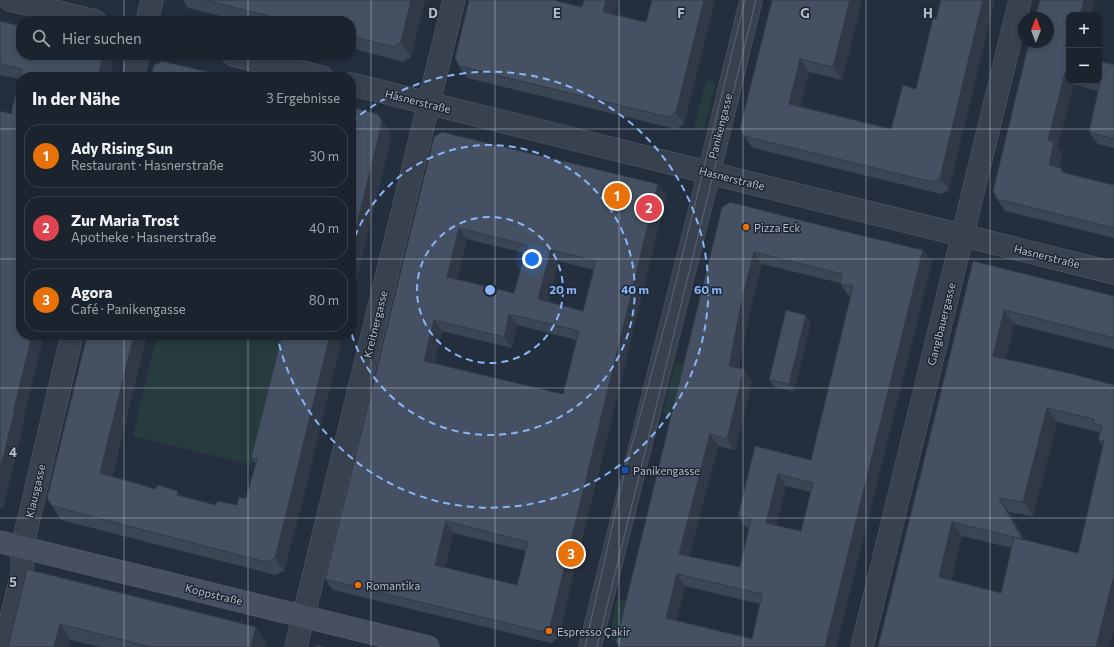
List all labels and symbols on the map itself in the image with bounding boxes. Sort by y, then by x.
text: D [428,5,438,21]
text: E [553,5,561,21]
text: F [677,5,685,21]
text: G [800,5,810,21]
text: H [923,5,933,21]
north arrow [1018,12,1054,48]
street label: Hasnerstraße [384,87,452,115]
street label: Panikengasse [706,92,734,160]
street label: Hasnerstraße [698,164,766,192]
pin: 1 [604,181,630,211]
pin: 2 [636,193,662,223]
place label: Pizza Eck [754,221,800,234]
marker: Pizza Eck [741,222,751,232]
street label: Hasnerstraße [1013,242,1081,270]
your location [522,249,542,269]
street label: Ganglbauergasse [924,281,958,367]
text: 20 m [549,282,577,296]
text: 40 m [621,282,649,296]
text: 60 m [694,282,722,296]
centre of rings [483,283,497,297]
street label: Kreitnergasse [360,289,390,359]
text: 4 [9,444,17,460]
street label: Klausgasse [23,463,48,519]
place label: Panikengasse [633,464,700,477]
marker: Panikengasse [620,465,630,475]
pin: 3 [558,539,584,569]
text: 5 [9,574,17,590]
place label: Romantika [366,579,420,592]
marker: Romantika [353,580,363,590]
street label: Koppstraße [184,581,244,607]
place label: Espresso Çakir [557,625,631,638]
marker: Espresso Çakir [544,626,554,636]

